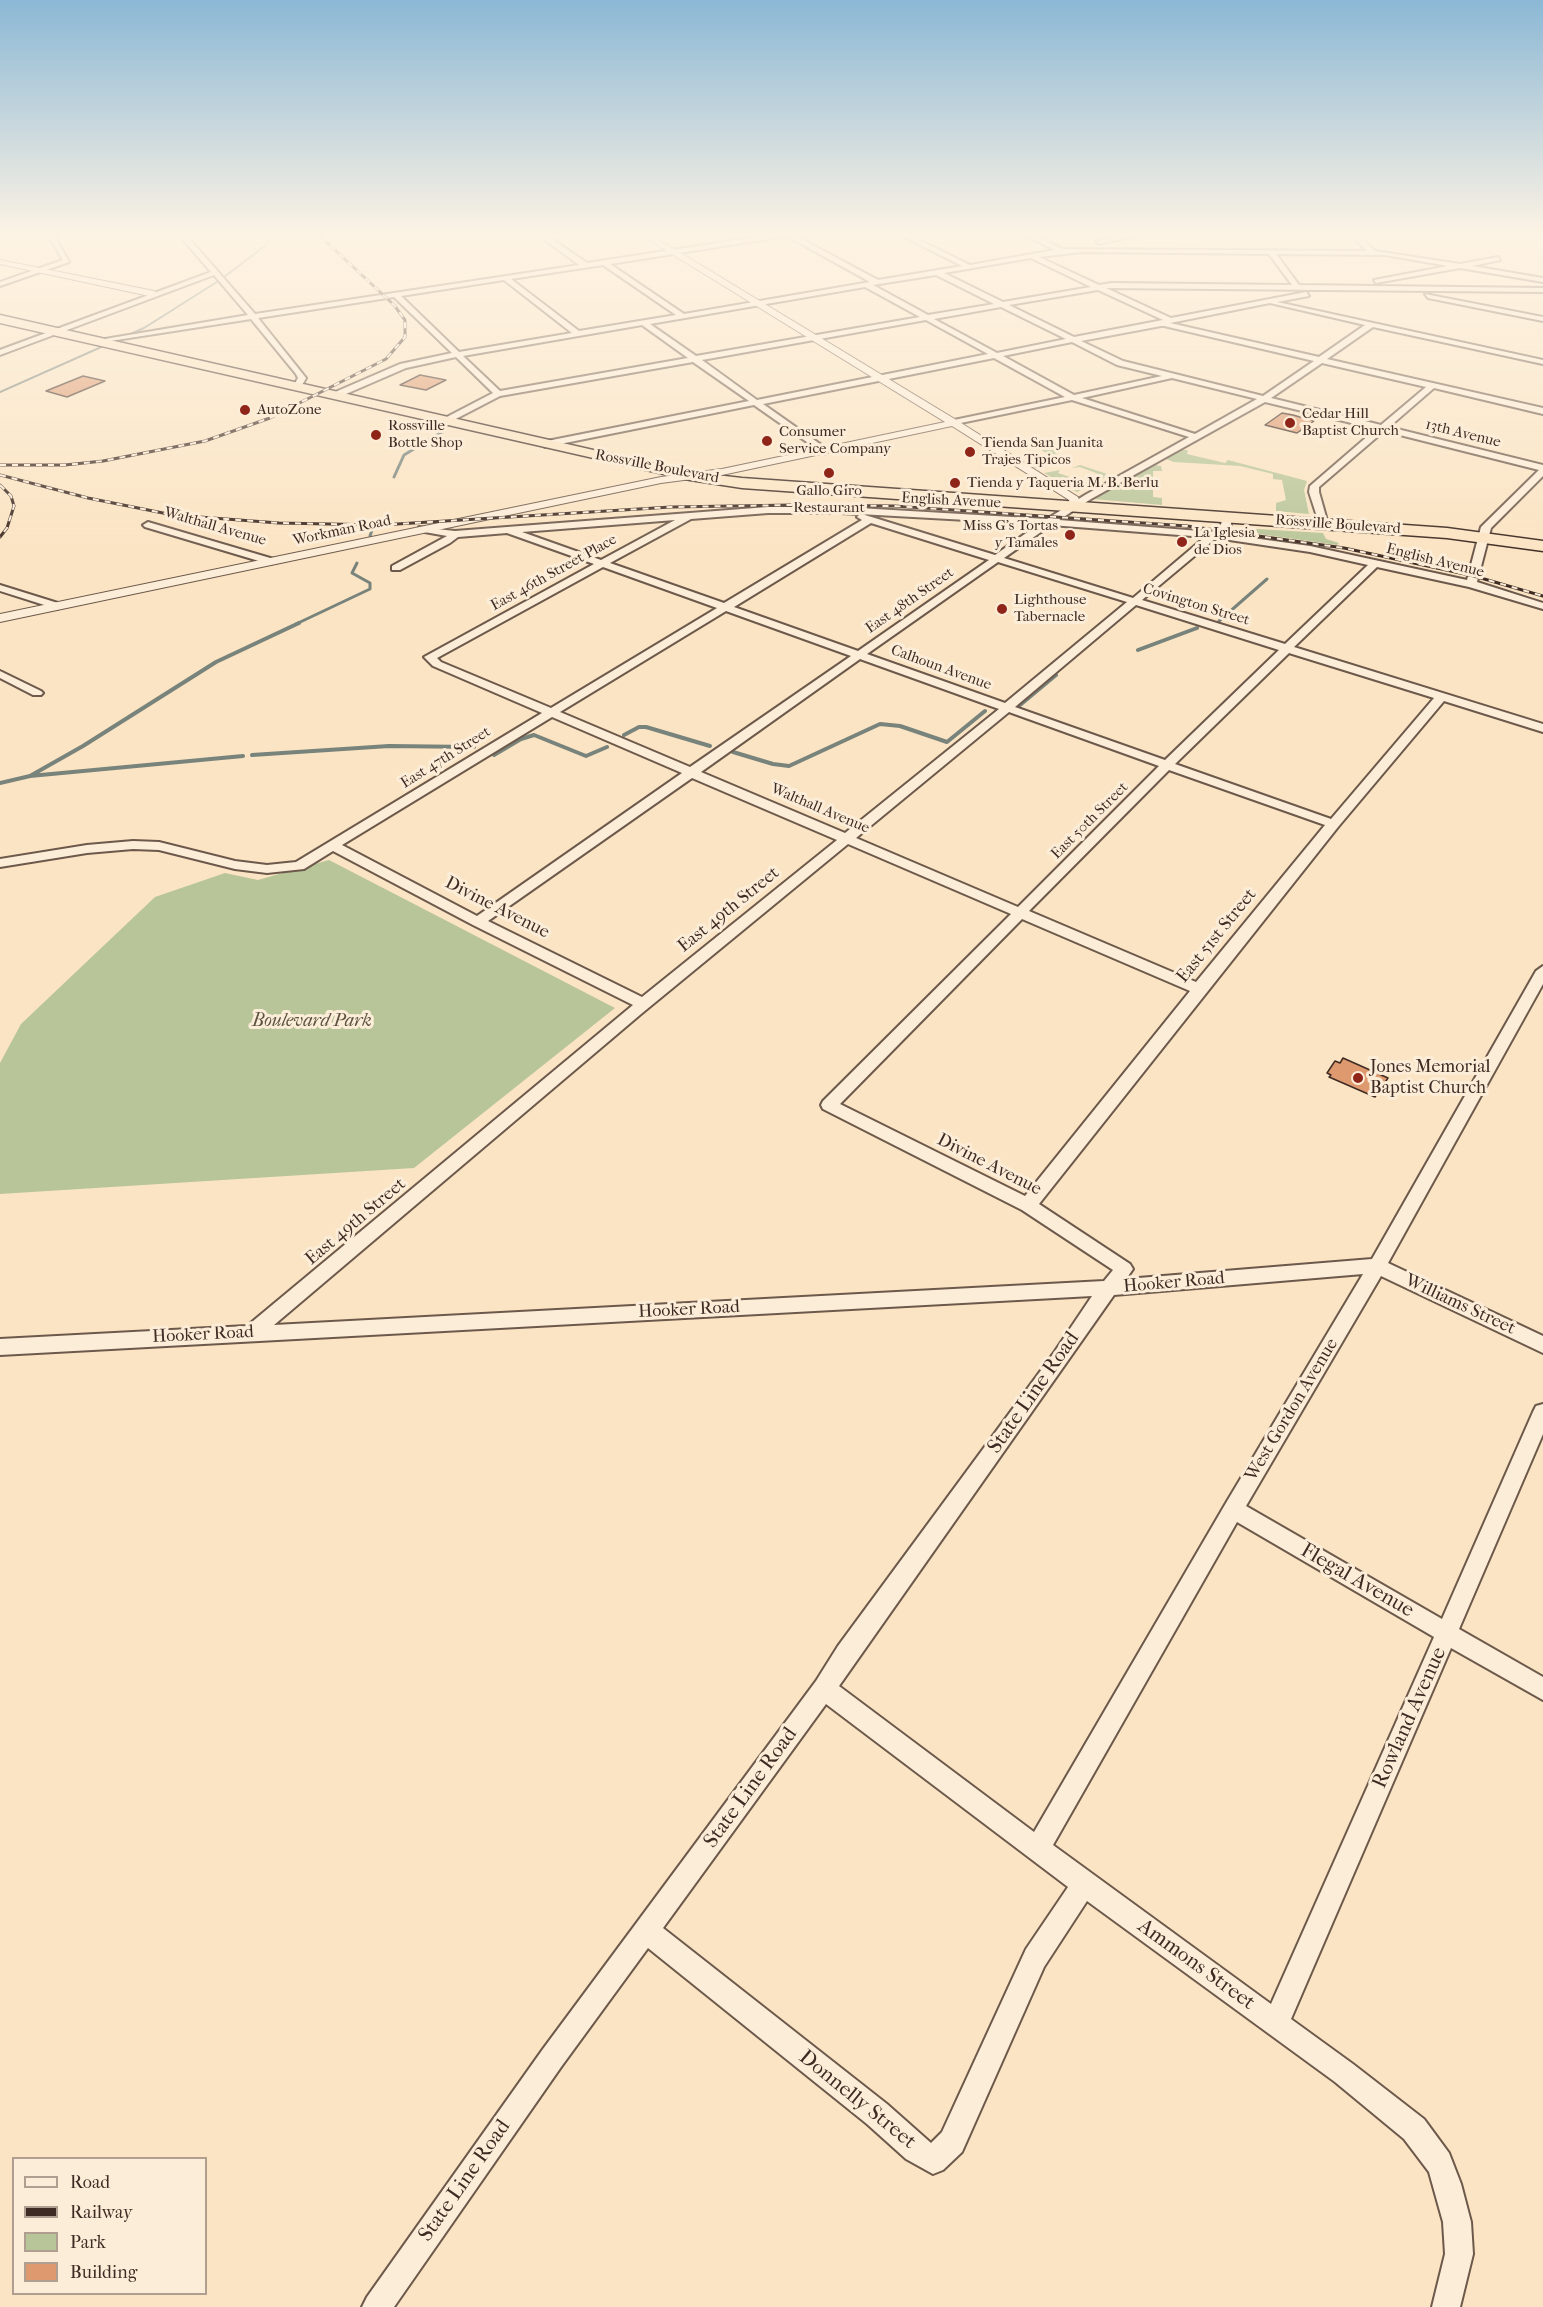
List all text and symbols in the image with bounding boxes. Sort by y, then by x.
place label: AutoZone [257,401,321,419]
marker: AutoZone [238,403,252,417]
place label: Cedar Hill Baptist Church [1302,405,1399,440]
marker: Cedar Hill Baptist Church [1283,416,1297,430]
street label: 13th Avenue [1424,416,1502,452]
place label: Rossville Bottle Shop [388,417,463,452]
place label: Consumer Service Company [779,423,891,458]
marker: Rossville Bottle Shop [369,428,383,442]
marker: Consumer Service Company [760,434,774,448]
place label: Tienda San Juanita Trajes Tipicos [982,434,1103,469]
marker: Tienda San Juanita Trajes Tipicos [963,445,977,459]
street label: Rossville Boulevard [594,446,720,488]
marker: Gallo Giro Restaurant [822,466,836,480]
place label: Tienda y Taqueria M. B. Berlu [967,474,1159,492]
marker: Tienda y Taqueria M. B. Berlu [948,476,962,490]
place label: Gallo Giro Restaurant [793,482,865,517]
street label: English Avenue [901,489,1001,513]
street label: Walthall Avenue [162,504,268,550]
street label: Workman Road [291,512,393,550]
street label: Rossville Boulevard [1275,512,1401,538]
place label: Miss G's Tortas y Tamales [963,517,1058,552]
place label: La Iglesia de Dios [1194,524,1255,559]
marker: Miss G's Tortas y Tamales [1063,528,1077,542]
street label: East 46th Street Place [488,531,620,615]
marker: La Iglesia de Dios [1175,535,1189,549]
street label: English Avenue [1384,540,1486,582]
street label: East 48th Street [863,564,957,638]
street label: Covington Street [1140,580,1252,630]
place label: Lighthouse Tabernacle [1014,591,1086,626]
marker: Lighthouse Tabernacle [995,602,1009,616]
street label: Calhoun Avenue [888,641,994,695]
street label: East 47th Street [398,723,494,793]
street label: East 50th Street [1048,779,1132,863]
street label: Walthall Avenue [768,780,872,838]
street label: East 49th Street [674,863,784,957]
street label: Divine Avenue [441,872,553,944]
street label: East 51st Street [1172,885,1262,987]
park label: Boulevard Park [252,1011,372,1033]
place label: Jones Memorial Baptist Church [1370,1057,1491,1100]
marker: Jones Memorial Baptist Church [1351,1071,1365,1085]
street label: Divine Avenue [933,1129,1045,1201]
street label: East 49th Street [301,1174,411,1270]
street label: Hooker Road [1122,1268,1226,1298]
street label: Williams Street [1401,1270,1519,1340]
street label: Hooker Road [638,1297,740,1323]
street label: Hooker Road [152,1322,254,1348]
street label: State Line Road [983,1327,1085,1459]
street label: West Gordon Avenue [1241,1335,1343,1485]
street label: Flegal Avenue [1296,1538,1418,1624]
street label: Rowland Avenue [1368,1643,1452,1793]
street label: State Line Road [699,1723,803,1853]
street label: Ammons Street [1132,1914,1260,2016]
street label: Donnelly Street [793,2045,921,2155]
street label: State Line Road [414,2115,516,2247]
legend [12,2157,207,2295]
text: Road [70,2172,110,2193]
text: Railway [70,2202,133,2223]
text: Park [70,2232,106,2253]
text: Building [70,2262,137,2283]

